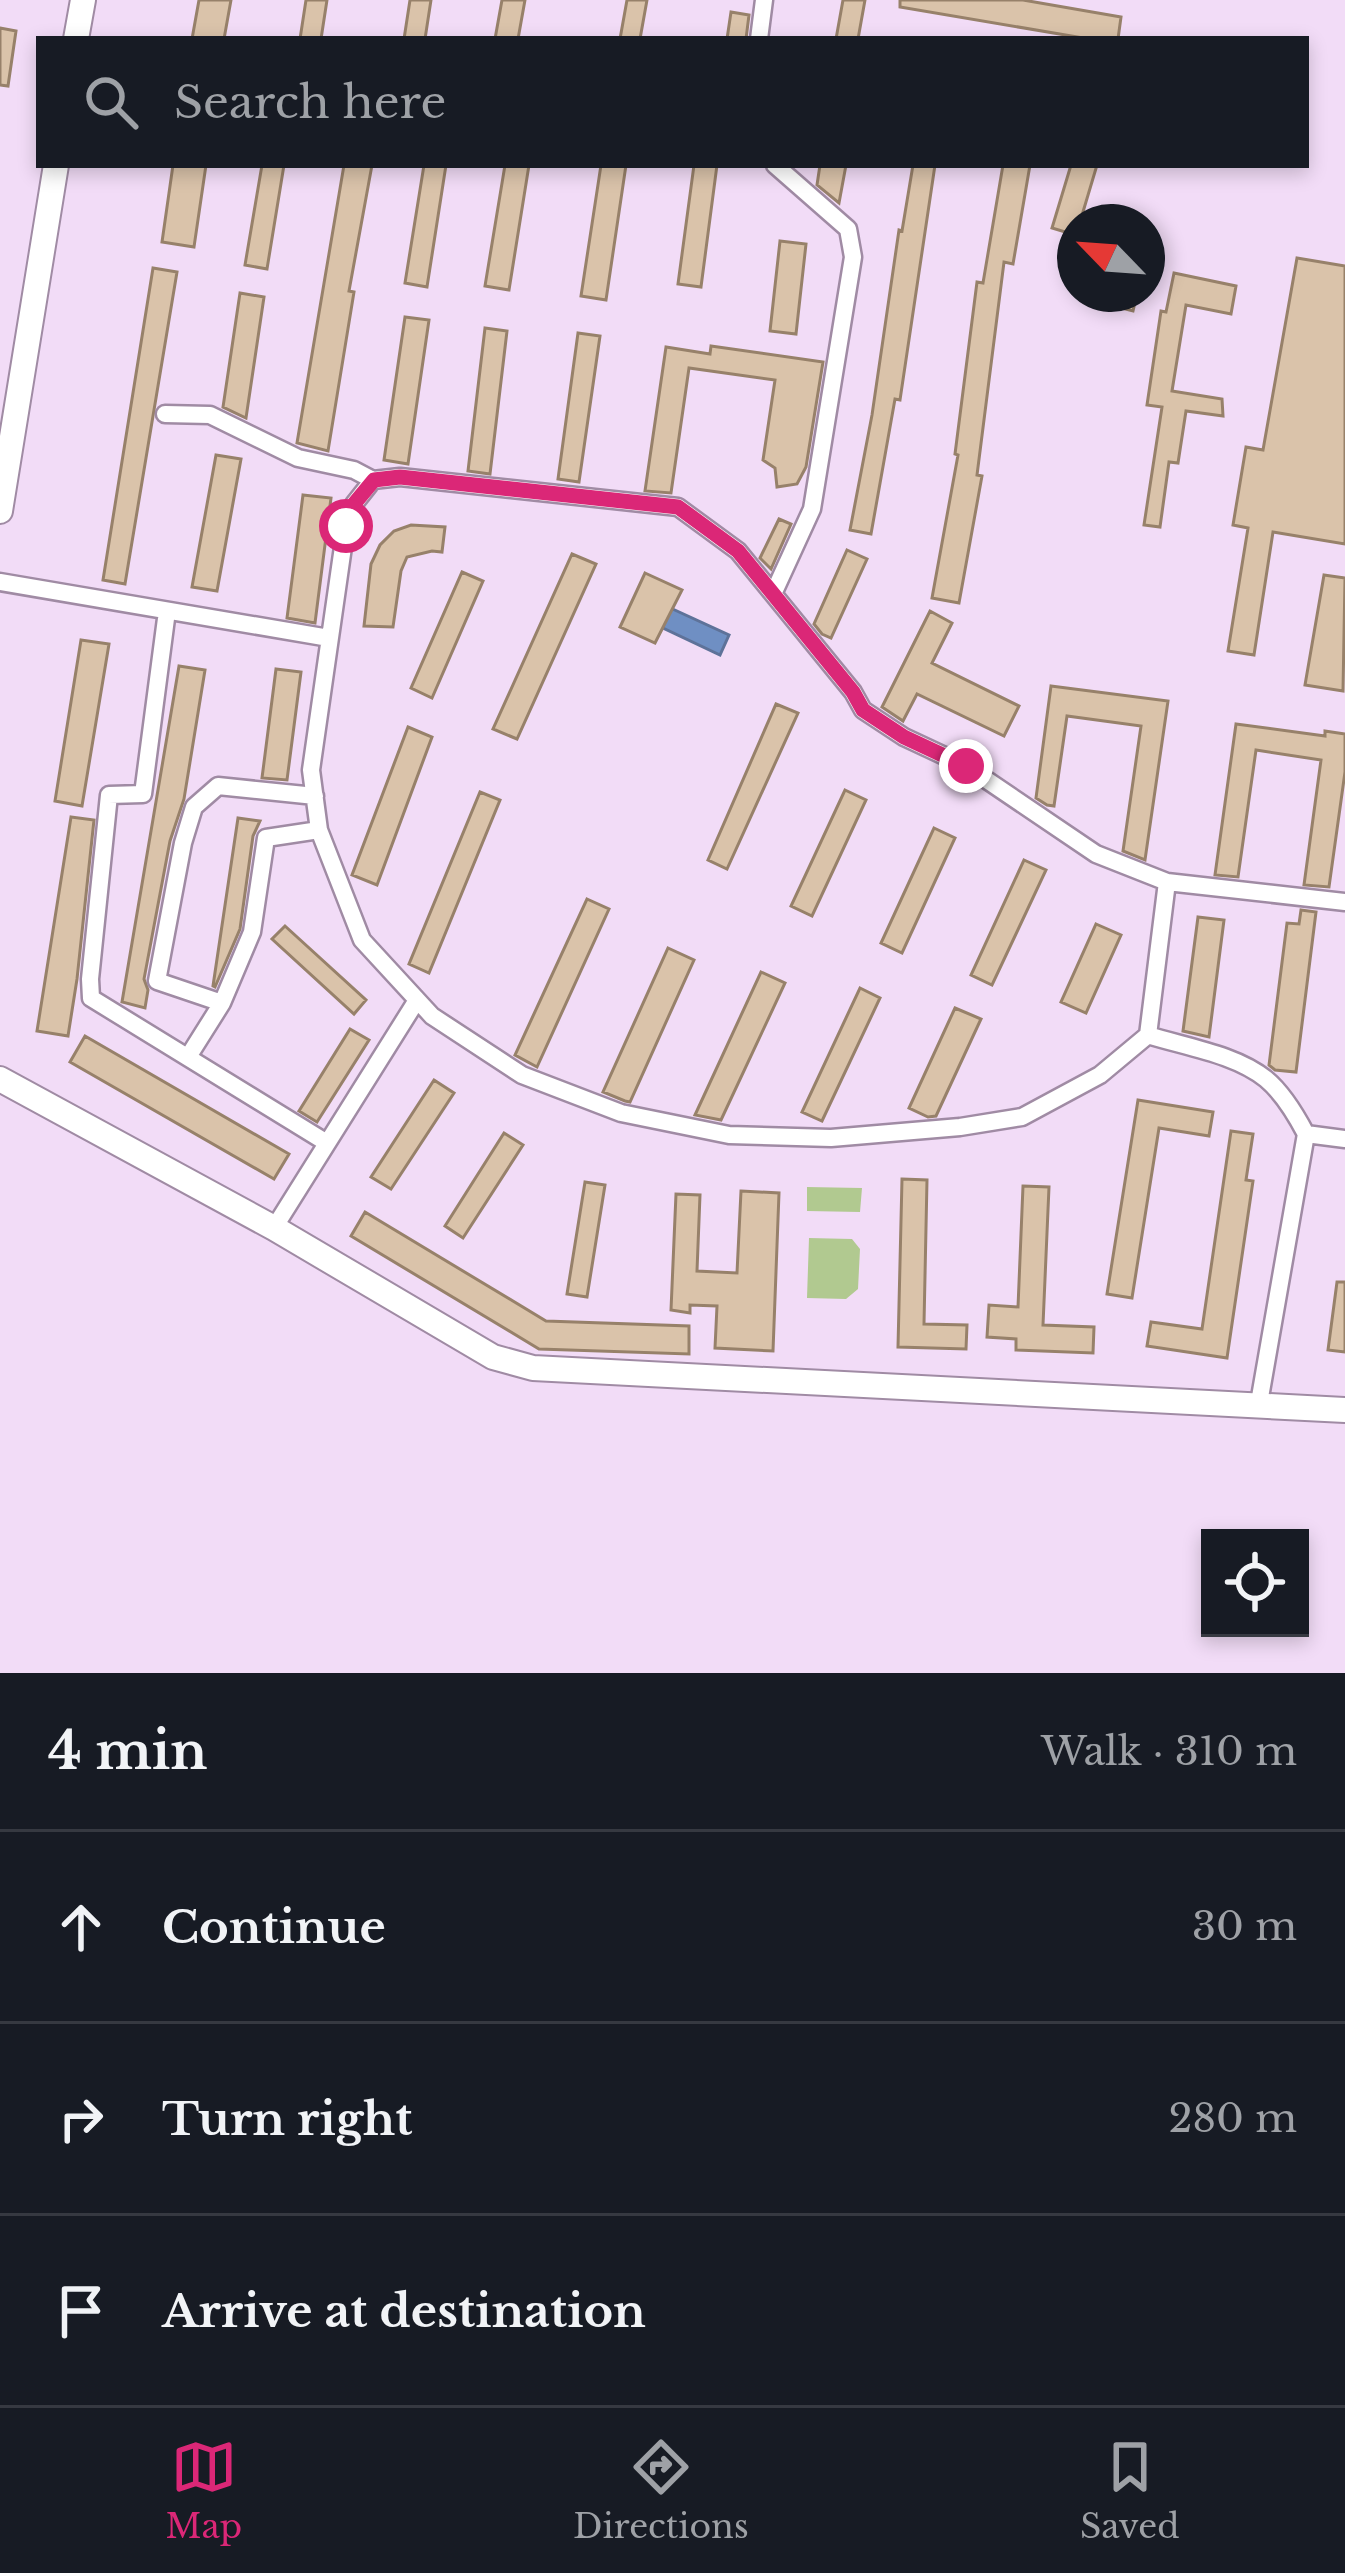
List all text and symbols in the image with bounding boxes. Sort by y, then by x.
search box [36,36,1309,168]
icon: search [78,69,144,135]
text: Search here [174,74,446,130]
north arrow [1057,204,1165,312]
route start [319,499,373,553]
route end [939,739,993,793]
map controls [1201,1529,1309,1637]
button: locate [1201,1529,1309,1637]
text: 4 min [48,1720,207,1783]
text: Walk · 310 m [1041,1727,1297,1776]
icon: ahead [48,1894,114,1960]
text: Continue [162,1899,386,1955]
text: 30 m [1192,1902,1297,1951]
icon: right [48,2086,114,2152]
text: Turn right [162,2091,412,2147]
text: 280 m [1168,2094,1297,2143]
icon: arrive [48,2278,114,2344]
text: Arrive at destination [162,2283,646,2339]
tab: Map [166,2434,242,2547]
tab: Directions [573,2434,749,2547]
tab: Saved [1080,2434,1179,2547]

